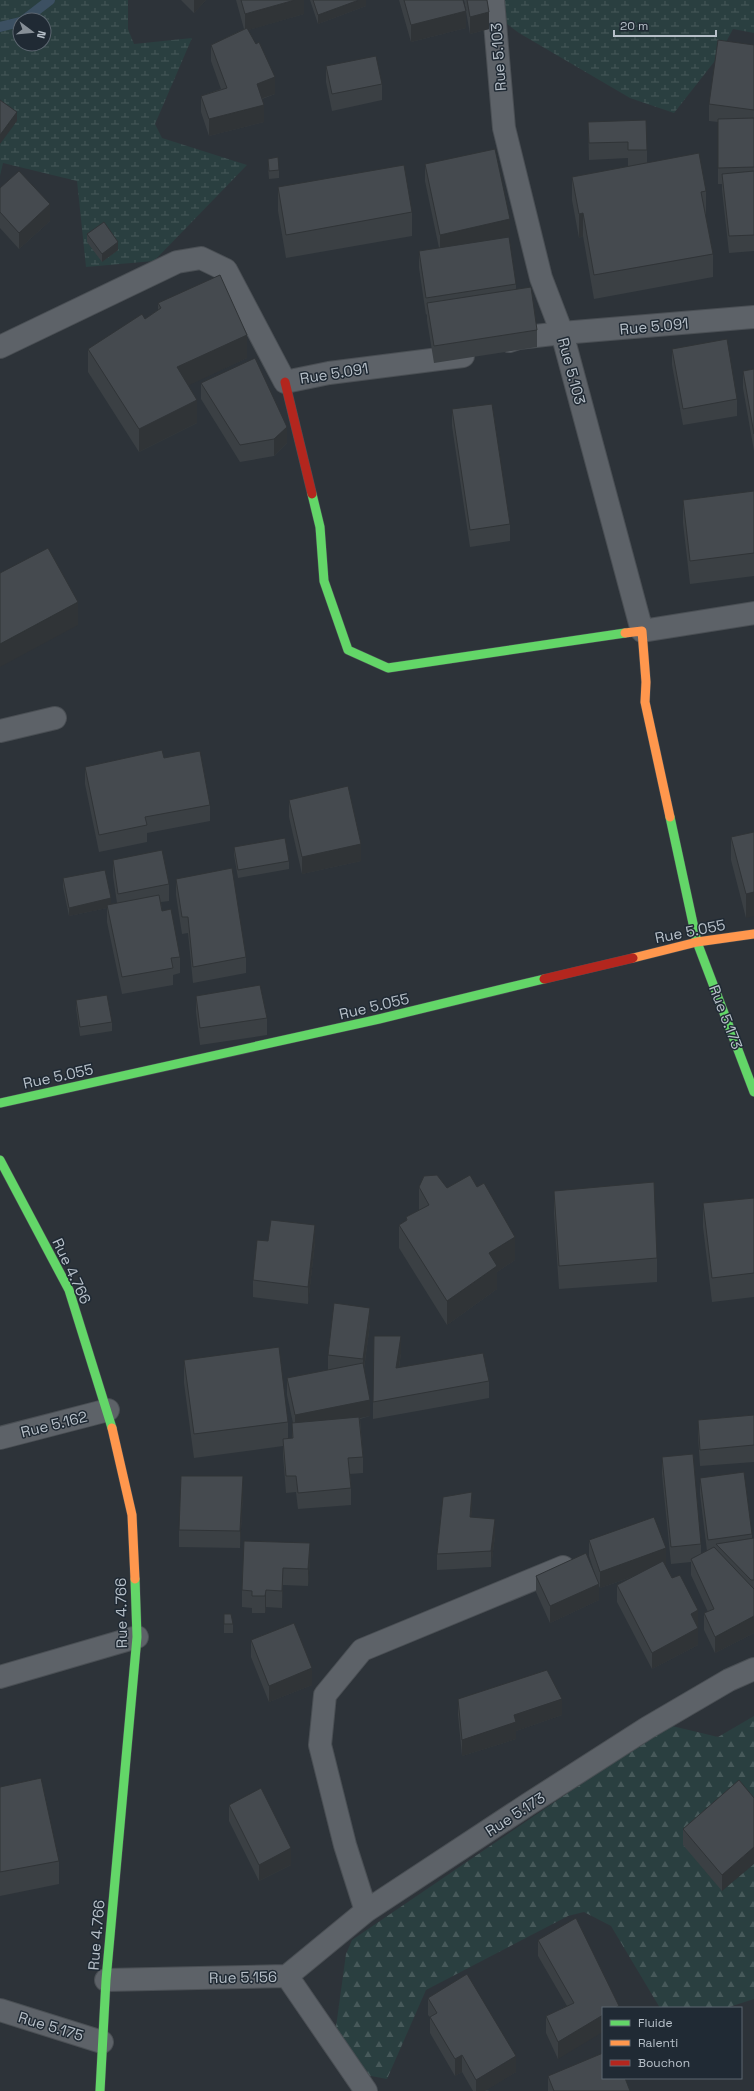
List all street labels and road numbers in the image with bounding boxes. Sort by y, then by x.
street label: Rue 5.103 [486,22,510,92]
street label: Rue 5.091 [619,314,689,338]
street label: Rue 5.103 [554,335,590,407]
street label: Rue 5.091 [298,358,370,388]
street label: Rue 5.055 [653,915,727,947]
street label: Rue 5.173 [705,982,747,1052]
street label: Rue 5.055 [337,989,411,1023]
street label: Rue 5.055 [21,1059,95,1093]
street label: Rue 4.766 [48,1235,96,1307]
street label: Rue 5.162 [19,1407,89,1441]
street label: Rue 4.766 [111,1577,131,1649]
street label: Rue 5.173 [482,1788,548,1840]
street label: Rue 4.766 [83,1899,109,1971]
street label: Rue 5.156 [209,1967,277,1987]
street label: Rue 5.175 [16,2007,86,2045]

